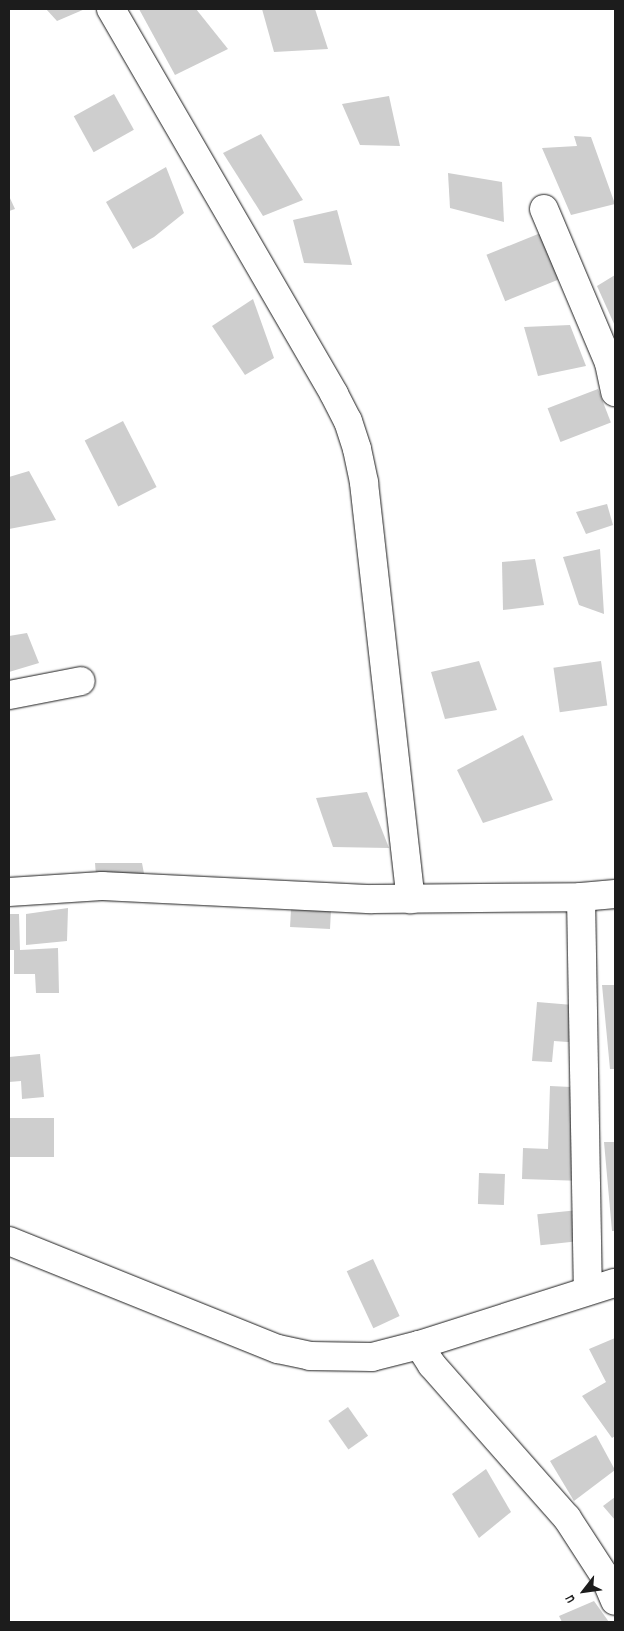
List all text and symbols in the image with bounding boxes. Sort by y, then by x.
north arrow [559,1566,609,1616]
text: U [561,1591,581,1606]

